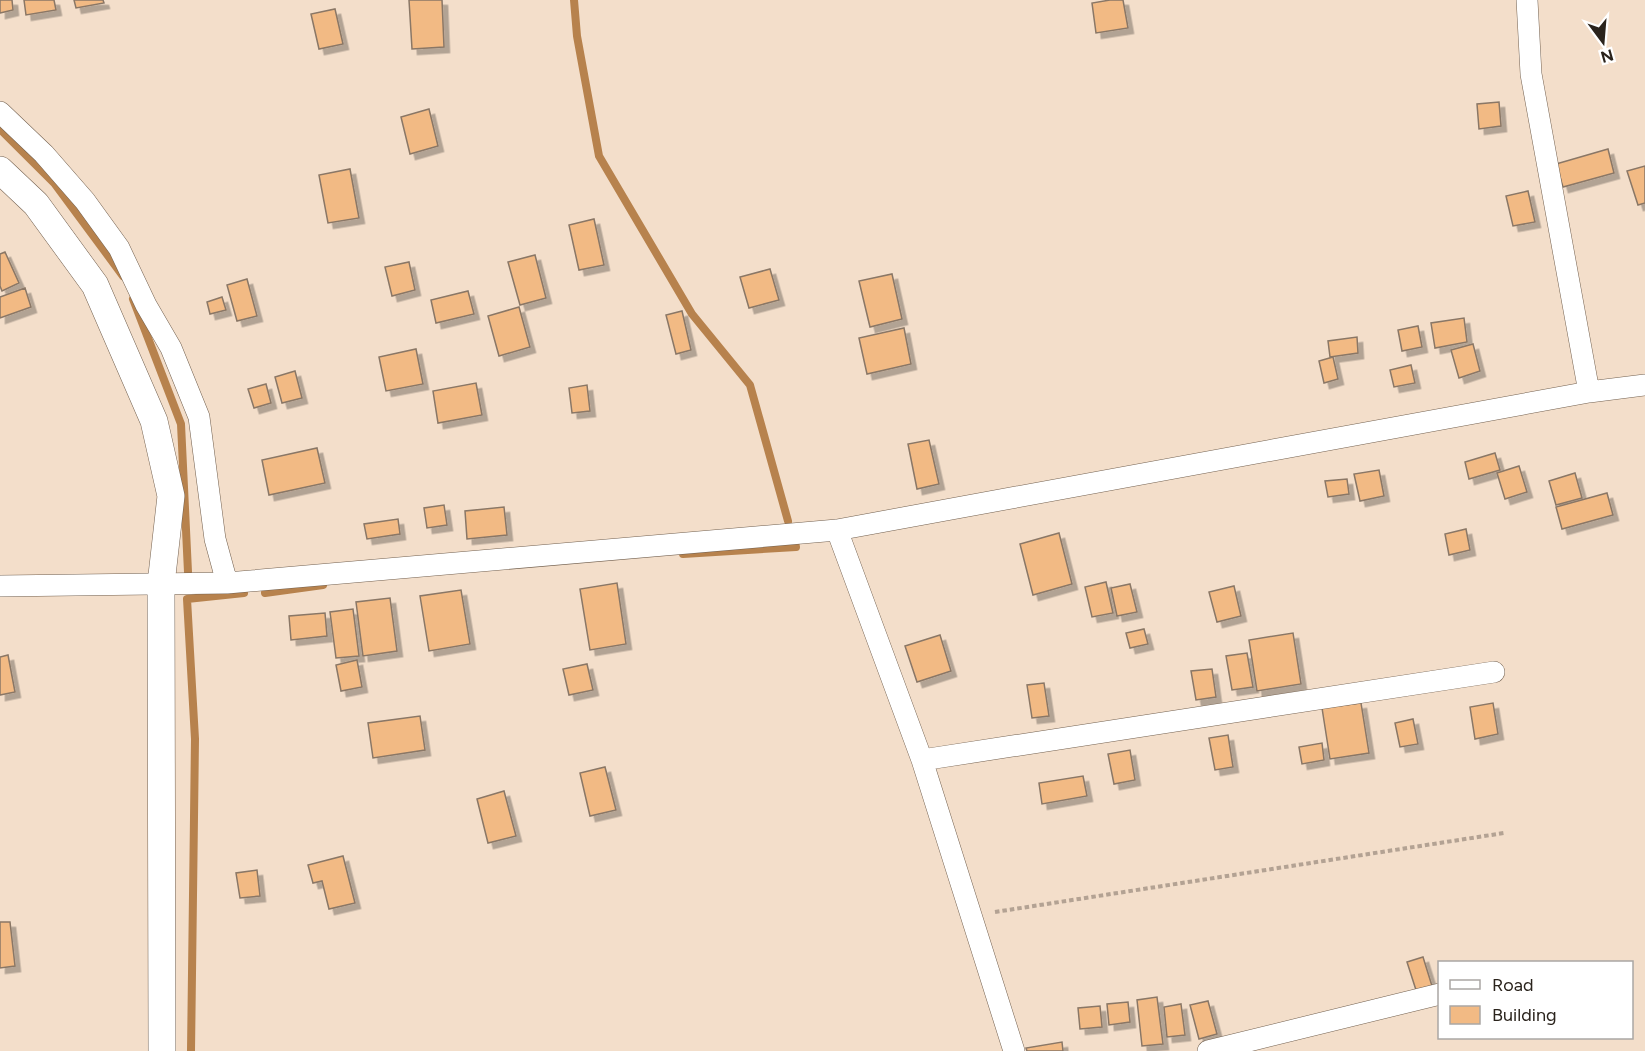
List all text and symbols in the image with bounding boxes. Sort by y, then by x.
north arrow [1573,12,1633,72]
text: N [1598,45,1616,67]
legend [1438,961,1633,1039]
text: Road [1492,974,1533,996]
text: Building [1492,1004,1557,1026]

